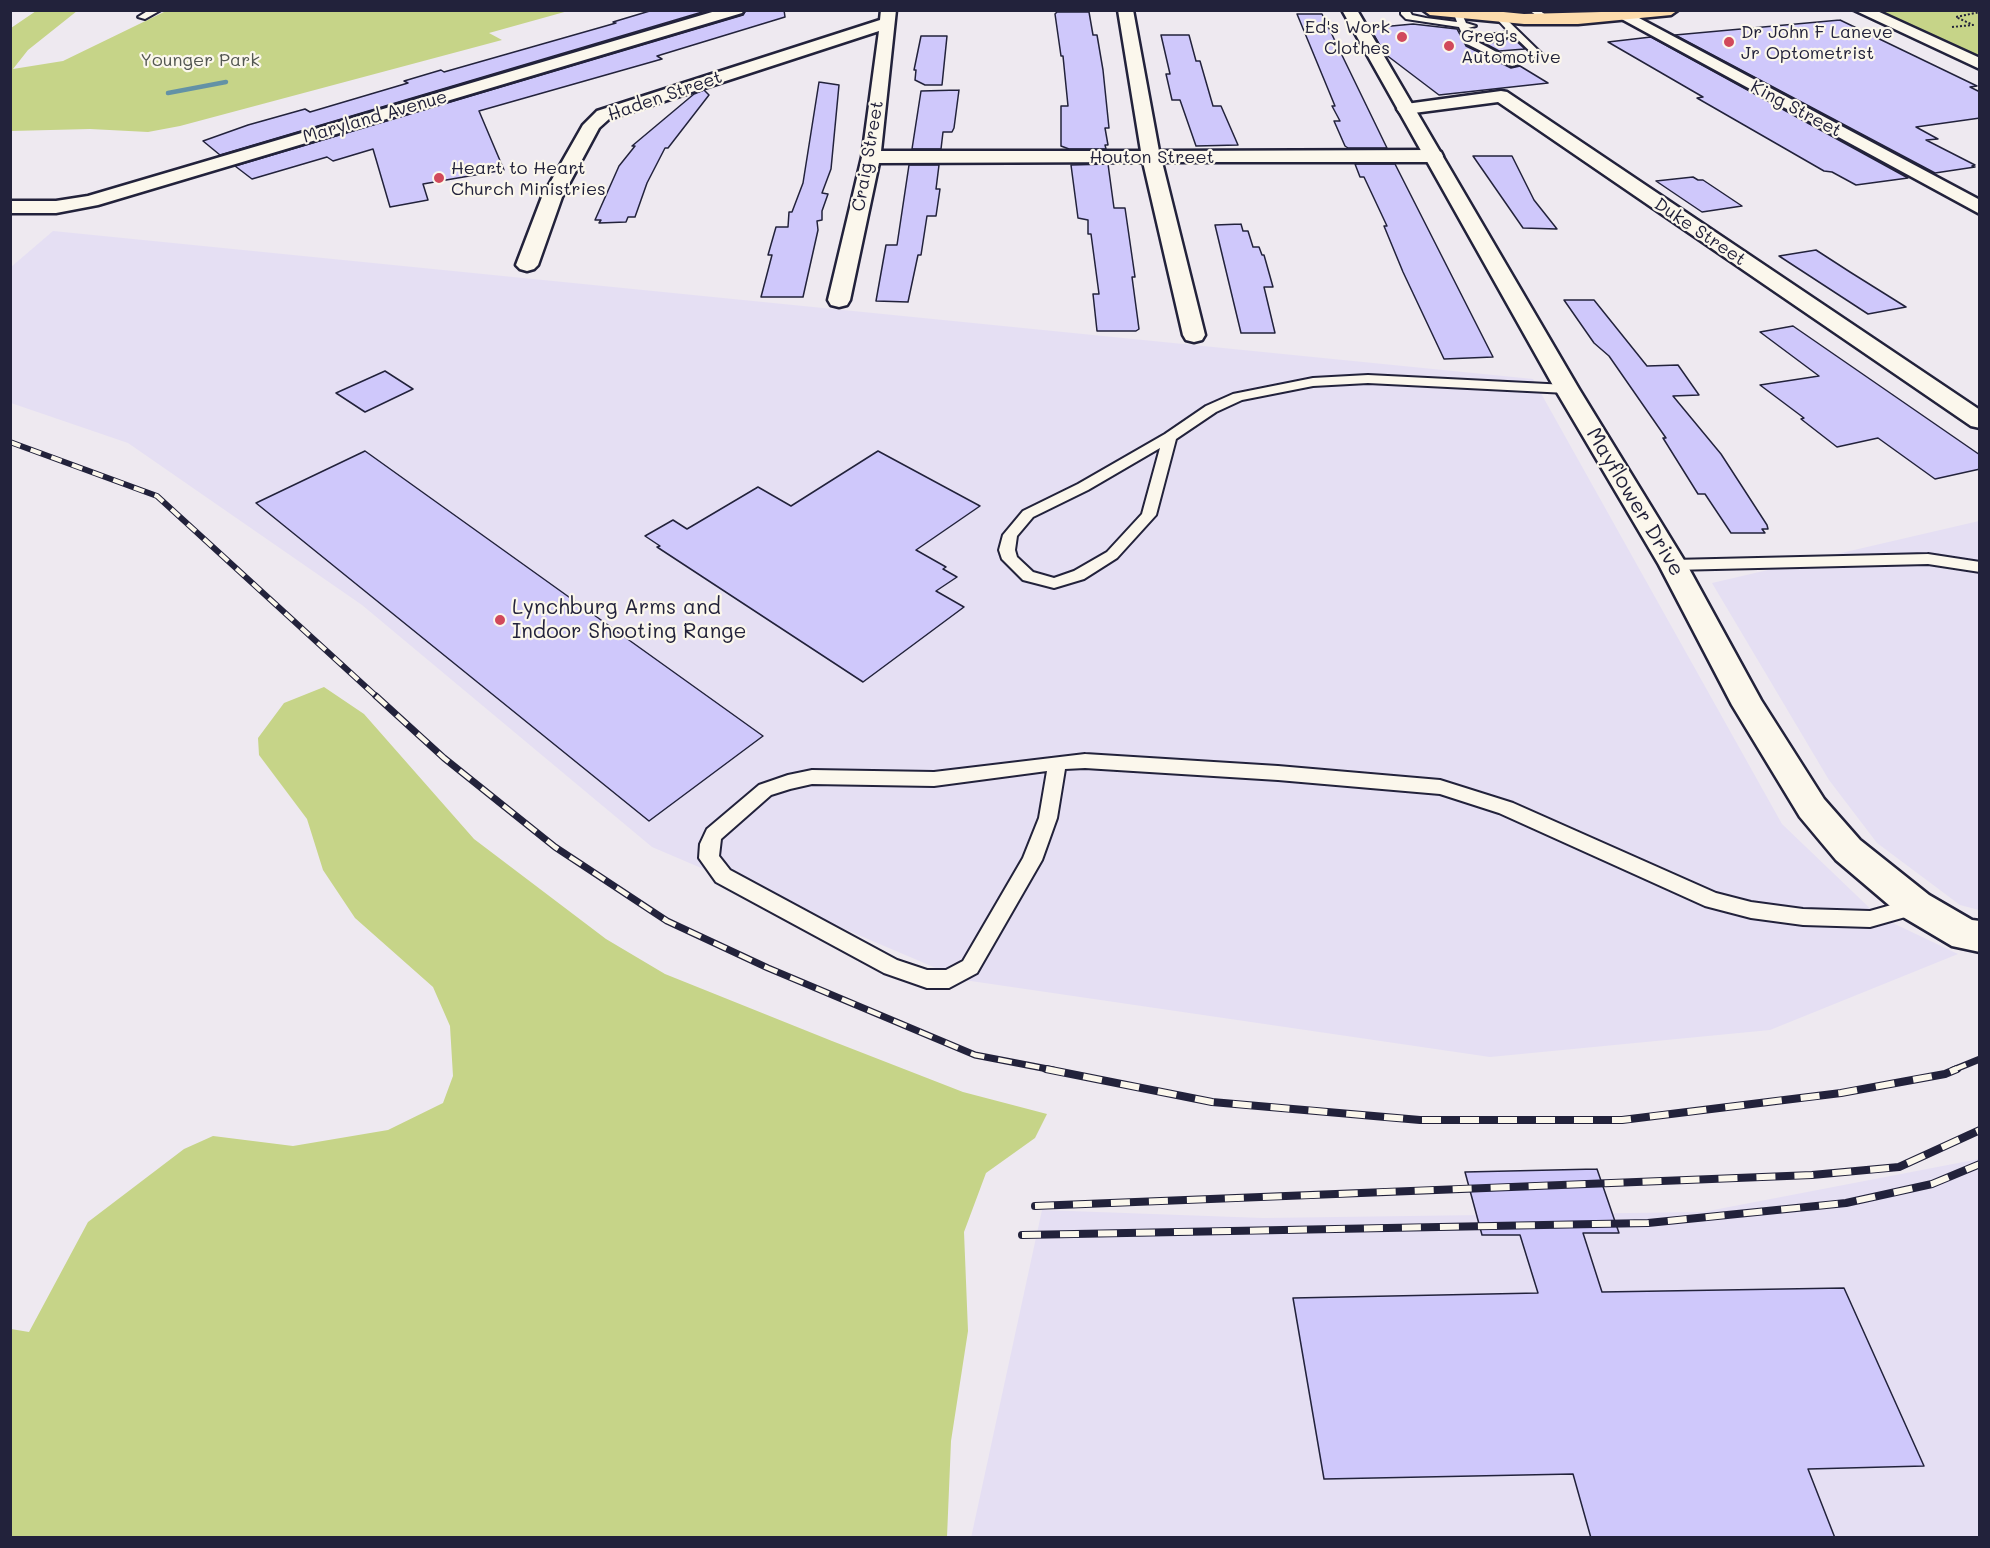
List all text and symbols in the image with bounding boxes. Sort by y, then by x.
place label: Ed's Work Clothes [1305,16,1390,58]
place label: Dr John F Laneve Jr Optometrist [1741,21,1893,63]
place label: Greg's Automotive [1461,25,1561,68]
marker: Ed's Work Clothes [1395,30,1409,44]
marker: Dr John F Laneve Jr Optometrist [1722,35,1736,49]
marker: Greg's Automotive [1442,39,1456,53]
park label: Younger Park [140,49,260,71]
street label: Haden Street [605,66,725,126]
street label: King Street [1747,76,1845,142]
street label: Maryland Avenue [300,86,450,148]
street label: Craig Street [848,99,888,213]
street label: Houton Street [1090,146,1214,168]
place label: Heart to Heart Church Ministries [451,157,606,200]
marker: Heart to Heart Church Ministries [432,171,446,185]
street label: Duke Street [1650,193,1750,271]
street label: Mayflower Drive [1581,423,1689,581]
place label: Lynchburg Arms and Indoor Shooting Range [512,595,746,645]
marker: Lynchburg Arms and Indoor Shooting Range [493,613,507,627]

